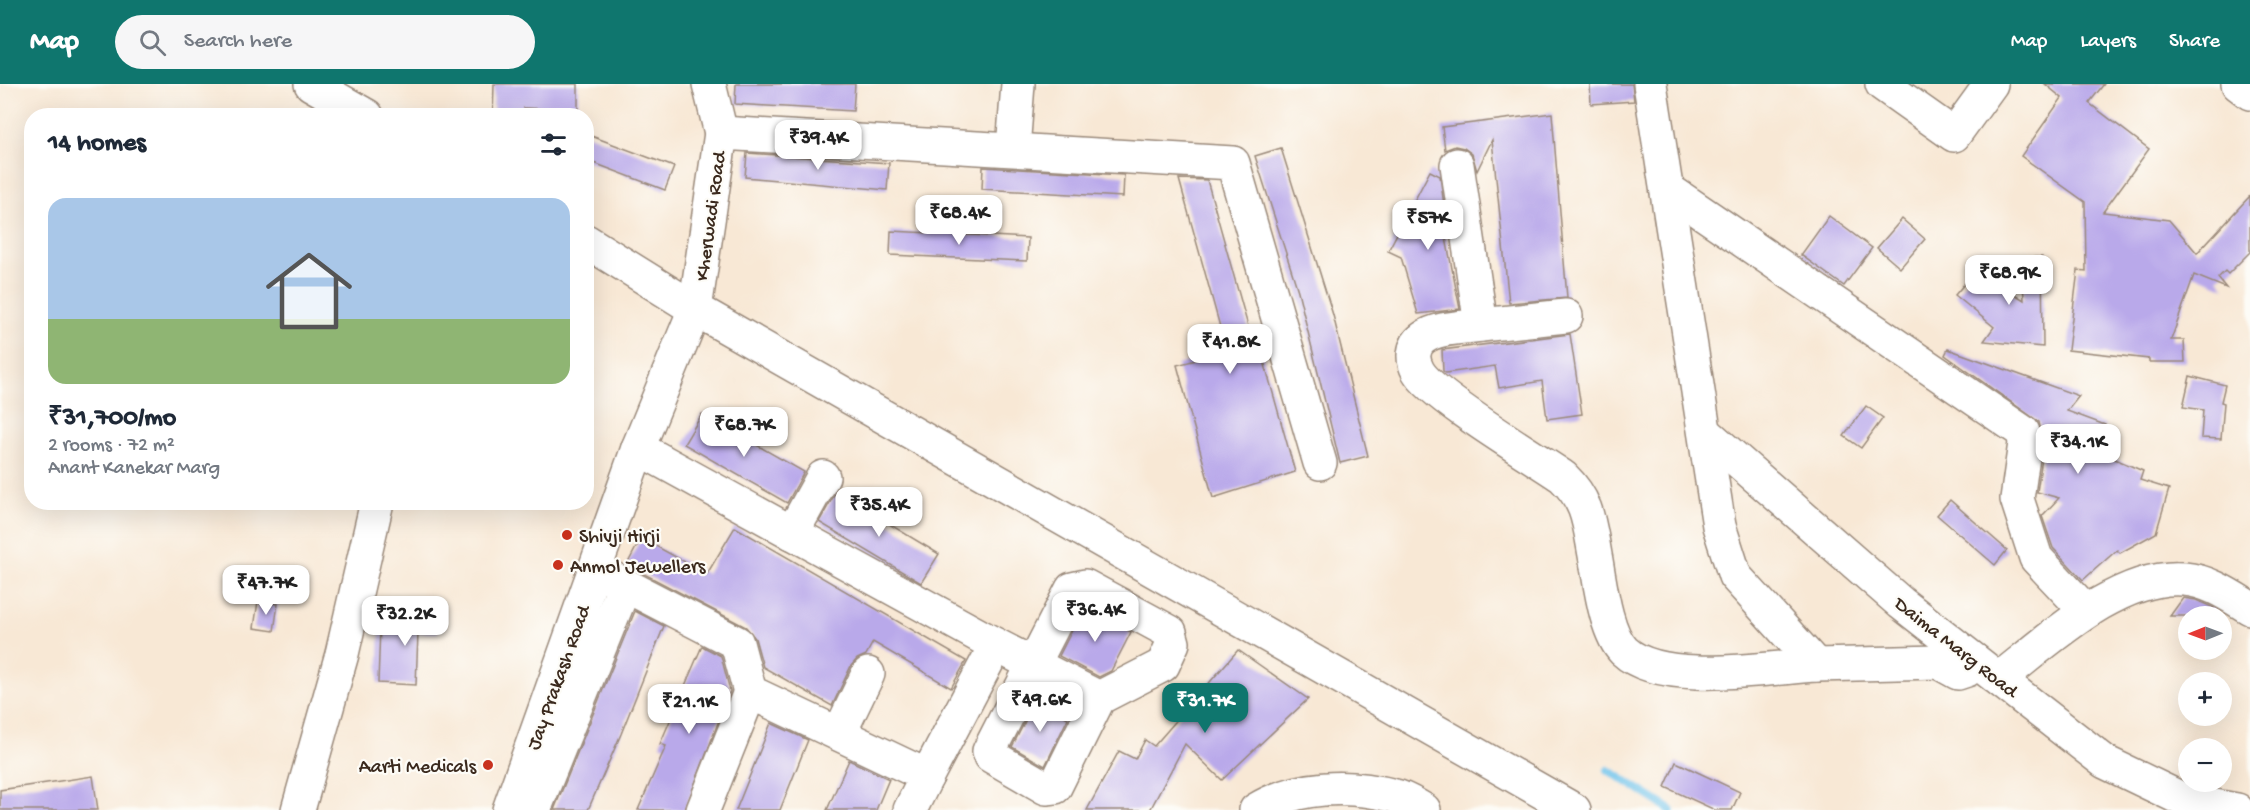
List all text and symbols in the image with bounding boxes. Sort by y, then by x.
search box [115,15,535,69]
text: Map [30,26,79,59]
icon: search [136,26,169,59]
text: Search here [184,29,292,55]
text: Map [2011,30,2047,55]
text: Layers [2080,30,2136,55]
text: Share [2169,30,2220,55]
pin: ₹39.4K [769,120,867,171]
icon: filters [537,128,570,161]
text: ₹39.4K [789,128,847,151]
text: 14 homes [48,129,146,160]
street label: Kherwadi Road [692,148,733,283]
pin: ₹68.4K [910,195,1008,246]
pin: ₹57K [1392,200,1464,251]
text: ₹68.4K [929,203,989,226]
text: ₹57K [1406,208,1450,231]
icon: home [255,237,363,345]
pin: ₹68.9K [1960,255,2058,306]
text: ₹68.9K [1979,263,2039,286]
pin: ₹41.8K [1181,324,1279,375]
text: ₹41.8K [1201,332,1259,355]
text: ₹31,700/mo [48,404,176,435]
pin: ₹68.7K [695,407,793,458]
text: ₹68.7K [714,415,774,438]
pin: ₹34.1K [2029,424,2127,475]
text: ₹34.1K [2050,432,2106,455]
text: 2 rooms · 72 m² [48,435,175,458]
text: Anant Kanekar Marg [48,458,220,481]
pin: ₹35.4K [830,487,928,538]
text: ₹35.4K [849,495,909,518]
place label: Shivji Hirji [579,527,660,550]
marker: Shivji Hirji [560,528,574,542]
place label: Anmol Jewellers [570,557,706,580]
marker: Anmol Jewellers [551,558,565,572]
pin: ₹47.7K [217,565,315,616]
text: ₹47.7K [237,573,296,596]
pin: ₹36.4K [1046,592,1144,643]
street label: Daima Marg Road [1887,592,2023,706]
pin: ₹32.2K [356,596,454,647]
text: ₹36.4K [1066,600,1124,623]
street label: Jay Prakash Road [523,601,598,754]
text: ₹32.2K [376,604,434,627]
north arrow [2178,606,2232,660]
map controls [2178,606,2232,792]
button: + [2178,672,2232,726]
pin: ₹49.6K [991,682,1089,733]
pin: ₹31.7K [1156,683,1254,734]
pin: ₹21.1K [640,684,738,735]
text: ₹49.6K [1011,690,1069,713]
text: ₹31.7K [1176,691,1234,714]
text: ₹21.1K [662,692,716,715]
button: − [2178,738,2232,792]
place label: Aarti Medicals [359,757,477,780]
marker: Aarti Medicals [481,758,495,772]

